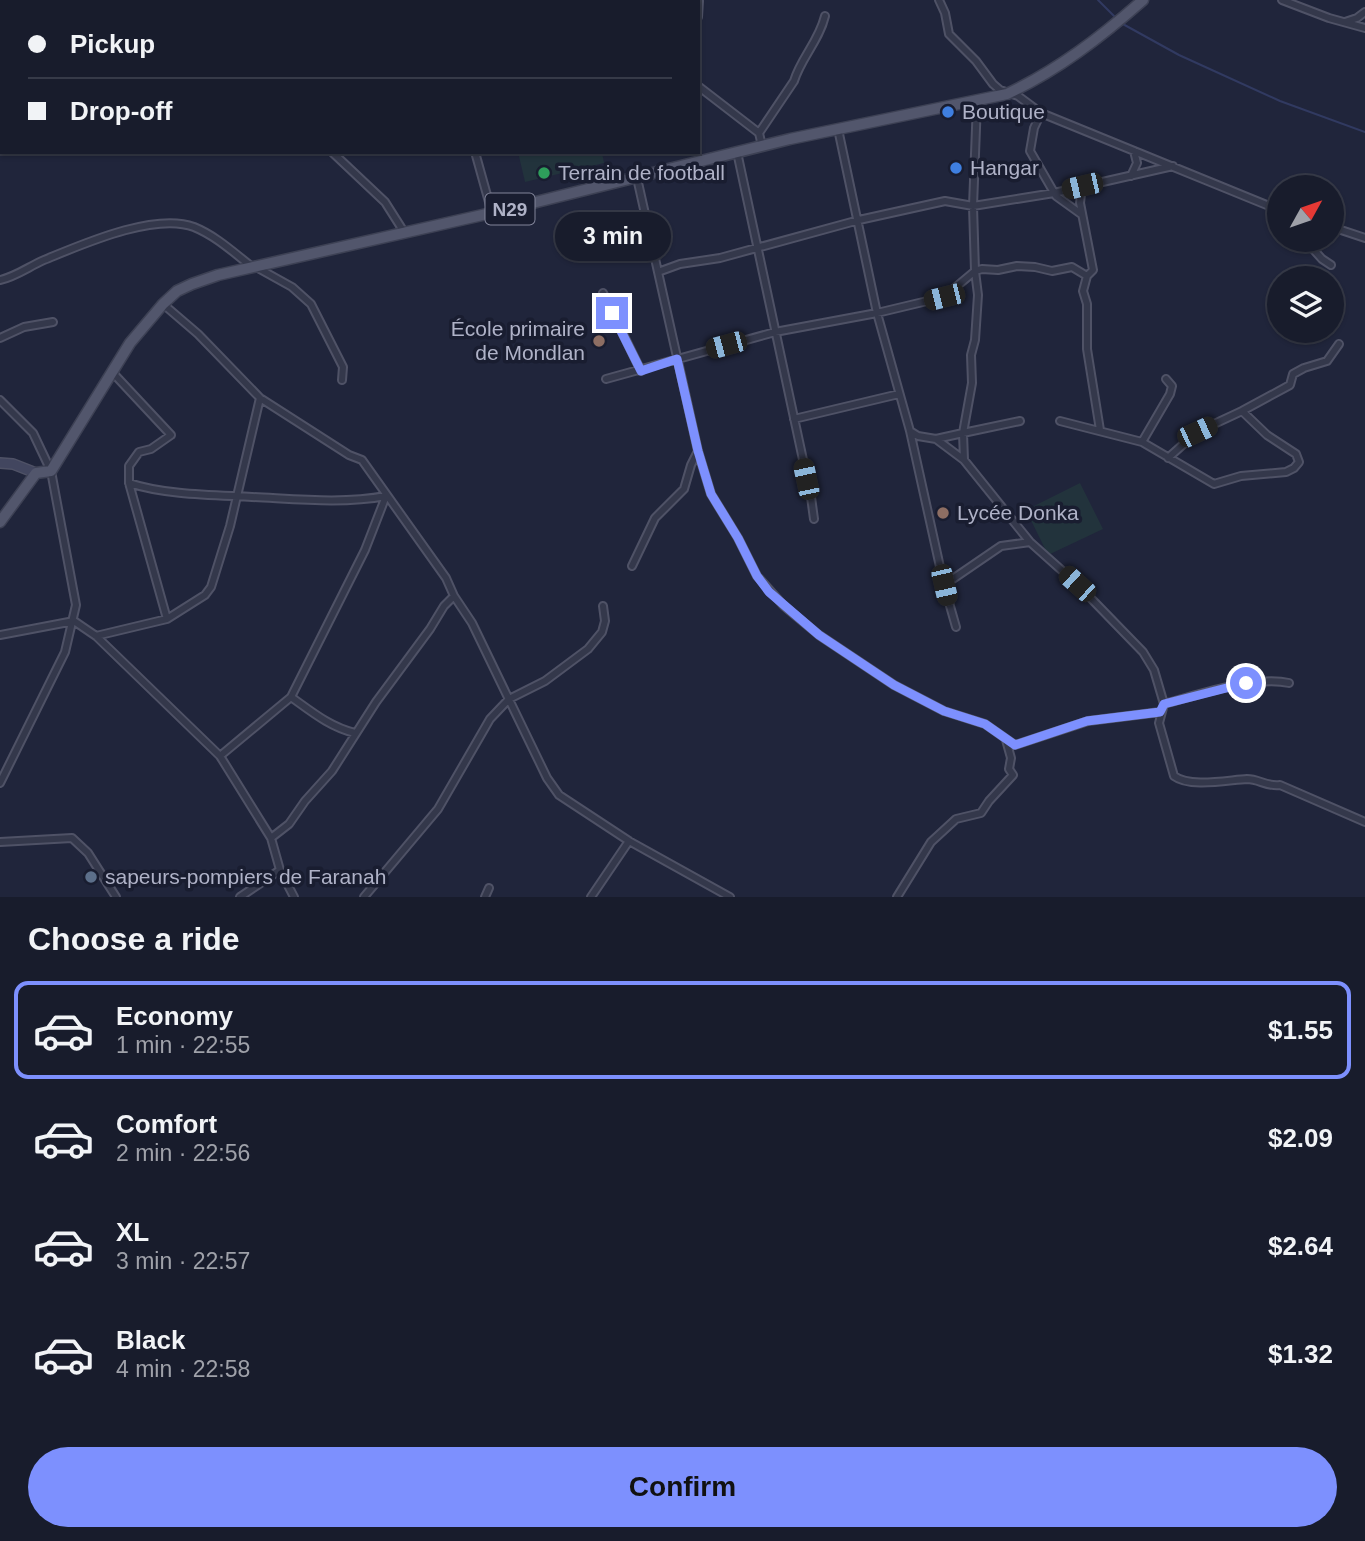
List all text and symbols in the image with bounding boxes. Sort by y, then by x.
text: Pickup [70,29,155,59]
text: Drop-off [70,96,173,126]
place label: Boutique [962,100,1045,123]
marker: Boutique [940,104,956,120]
place label: Hangar [970,156,1039,179]
marker: Hangar [948,160,964,176]
place label: Terrain de football [558,161,725,184]
marker: Terrain de football [536,165,552,181]
car [1060,171,1105,201]
north arrow [1267,175,1344,252]
map controls [1267,175,1344,343]
road number: N29 [486,194,534,224]
callout: 3 min [554,212,670,260]
text: 3 min [583,223,643,249]
button: layers [1267,266,1344,343]
car [922,282,967,312]
route end [596,297,628,329]
place label: École primaire de Mondlan [451,317,585,364]
car [703,329,750,361]
marker: École primaire de Mondlan [591,333,607,349]
car [1174,414,1221,450]
car [792,456,821,502]
place label: Lycée Donka [957,501,1079,524]
marker: Lycée Donka [935,505,951,521]
car [930,562,959,608]
car [1055,562,1100,606]
route start [1230,667,1262,699]
place label: sapeurs-pompiers de Faranah [105,865,386,888]
marker: sapeurs-pompiers de Faranah [83,869,99,885]
text: Choose a ride [28,921,240,957]
icon: car [32,999,95,1062]
text: Economy [116,1001,233,1031]
text: $1.55 [1268,1015,1333,1045]
text: 1 min · 22:55 [116,1032,250,1058]
icon: car [32,1107,95,1170]
text: Comfort [116,1109,217,1139]
text: $2.09 [1268,1123,1333,1153]
text: 2 min · 22:56 [116,1140,250,1166]
icon: car [32,1215,95,1278]
text: XL [116,1217,149,1247]
text: $2.64 [1268,1231,1333,1261]
text: 3 min · 22:57 [116,1248,250,1274]
icon: car [32,1323,95,1386]
text: Black [116,1325,185,1355]
text: $1.32 [1268,1339,1333,1369]
text: 4 min · 22:58 [116,1356,250,1382]
button: Confirm [28,1447,1337,1527]

